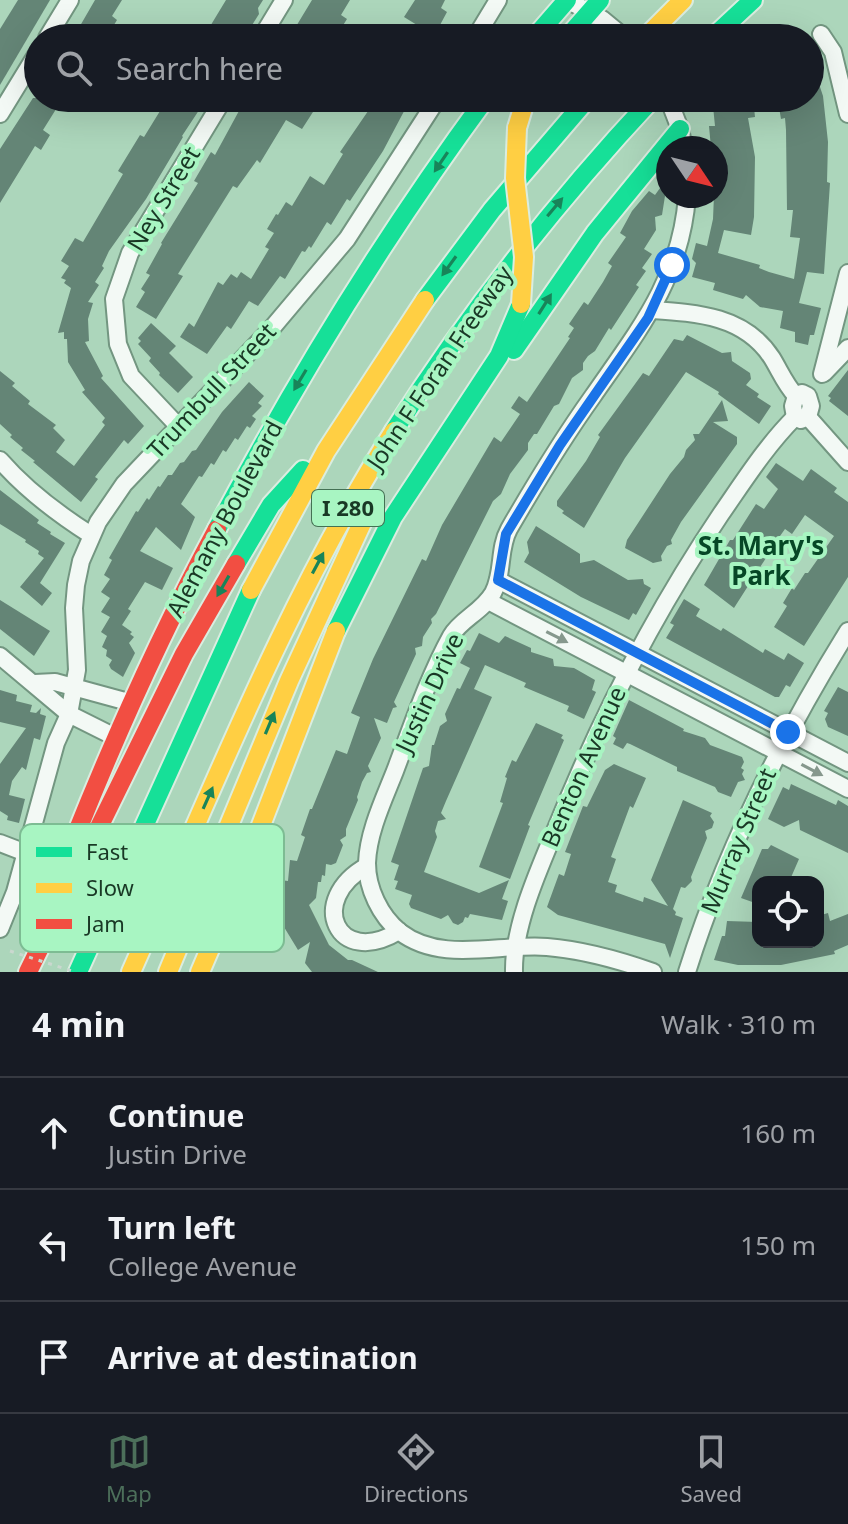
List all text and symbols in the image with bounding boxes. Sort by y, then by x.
search box [24,24,824,112]
icon: search [52,46,96,90]
text: Search here [116,48,283,89]
north arrow [656,136,728,208]
street label: Ney Street [118,139,207,257]
one-way arrow [434,151,449,172]
one-way arrow [546,198,563,218]
route start [654,247,690,283]
one-way arrow [441,255,457,277]
street label: John F Foran Freeway [357,258,520,477]
one-way arrow [538,293,552,315]
street label: Trumbull Street [139,315,283,465]
one-way arrow [294,369,308,391]
street label: Alemany Boulevard [158,414,289,622]
road number: I 280 [312,490,384,526]
district label: St. Mary's Park [698,527,824,593]
one-way arrow [311,551,324,574]
one-way arrow [216,575,230,597]
street label: Justin Drive [386,627,471,759]
one-way arrow [546,630,569,643]
street label: Benton Avenue [532,681,633,852]
one-way arrow [264,711,277,735]
route end [770,714,806,750]
street label: Murray Street [692,762,783,918]
one-way arrow [801,764,824,777]
one-way arrow [202,787,215,810]
legend [20,824,284,952]
text: Fast [86,836,128,866]
text: Slow [86,872,135,902]
map controls [752,876,824,948]
button: locate [752,876,824,948]
text: Jam [84,908,125,938]
text: 4 min [32,1001,126,1047]
text: Walk · 310 m [661,1006,816,1042]
text: Continue [108,1095,244,1136]
icon: ahead [32,1111,76,1155]
text: 160 m [740,1115,816,1151]
text: Justin Drive [108,1136,247,1172]
text: Turn left [108,1207,236,1248]
icon: left [32,1223,76,1267]
text: 150 m [740,1227,816,1263]
text: College Avenue [108,1248,297,1284]
icon: arrive [32,1335,76,1379]
text: Arrive at destination [108,1337,418,1378]
tab: Map [106,1430,152,1508]
tab: Directions [364,1430,468,1508]
tab: Saved [680,1430,742,1508]

